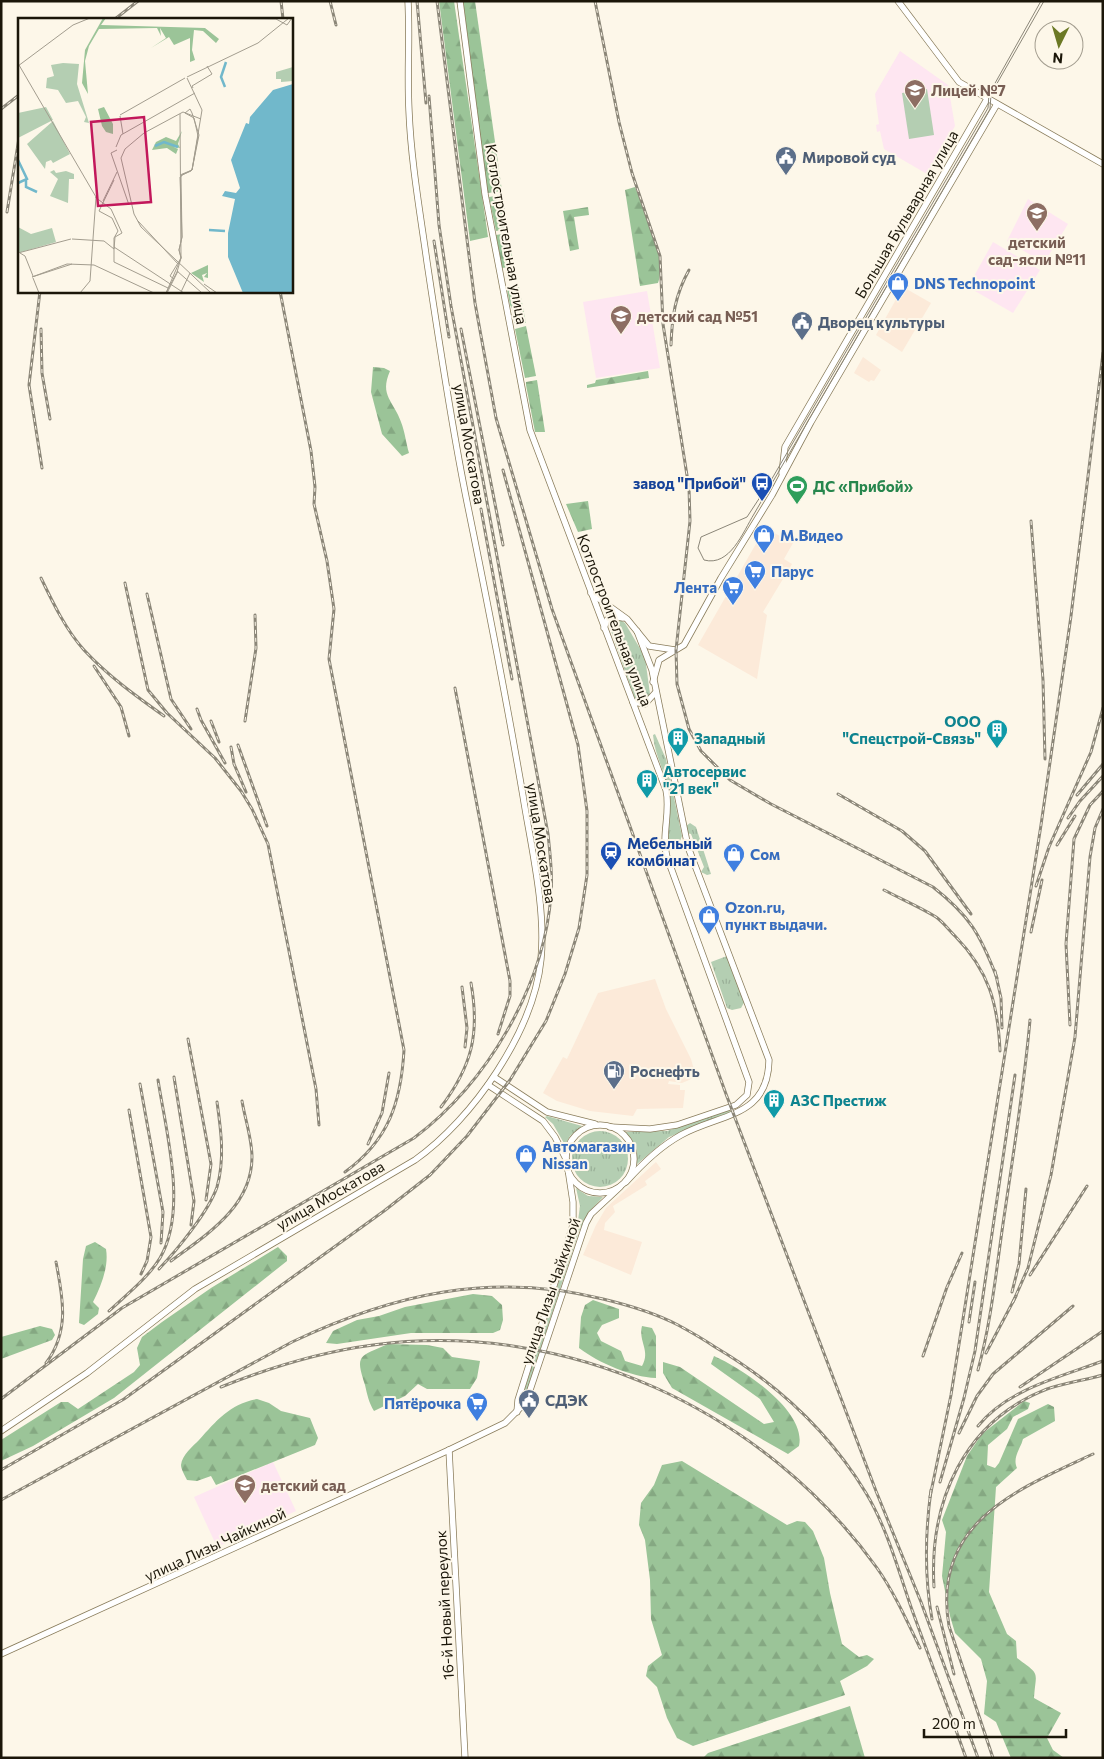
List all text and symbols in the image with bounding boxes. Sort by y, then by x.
inset map [18,18,292,292]
north arrow [1034,20,1084,70]
text: N [1052,50,1064,67]
school or university icon: Лицей №7 [903,78,927,109]
place label: Лицей №7 [931,81,1006,99]
street label: Большая Бульварная улица [850,127,962,301]
street label: Котлостроительная улица [482,142,532,326]
public building icon: Мировой суд [774,145,798,176]
place label: Мировой суд [802,148,897,166]
school or university icon: детский сад-ясли №11 [1025,201,1049,232]
place label: детский сад-ясли №11 [988,233,1086,268]
shop icon: DNS Technopoint [886,271,910,302]
place label: DNS Technopoint [914,274,1035,292]
school or university icon: детский сад №51 [609,304,633,335]
place label: детский сад №51 [637,307,758,325]
public building icon: Дворец культуры [790,310,814,341]
place label: Дворец культуры [818,313,945,331]
street label: улица Москатова [451,382,489,506]
bus stop icon: завод "Прибой" [750,471,774,502]
place label: завод "Прибой" [633,474,746,492]
sports icon: ДC «Прибой» [785,474,809,505]
place label: ДC «Прибой» [813,477,913,495]
shop icon: М.Видео [752,523,776,554]
place label: М.Видео [780,526,843,544]
street label: Котлостроительная улица [574,531,656,709]
supermarket icon: Парус [743,559,767,590]
place label: Парус [771,562,814,580]
supermarket icon: Лента [721,575,745,606]
place label: Лента [674,578,717,596]
place label: ООО "Спецстрой-Связь" [842,712,981,747]
building icon: ООО "Спецстрой-Связь" [985,718,1009,749]
building icon: Западный [666,726,690,757]
place label: Западный [694,729,766,747]
place label: Автосервис "21 век" [663,762,746,797]
building icon: Автосервис "21 век" [635,768,659,799]
street label: улица Москатова [524,781,560,905]
place label: Мебельный комбинат [627,834,712,869]
station icon: Мебельный комбинат [599,840,623,871]
shop icon: Сом [722,842,746,873]
place label: Сом [750,845,780,863]
place label: Ozon.ru, пункт выдачи. [725,898,827,933]
shop icon: Ozon.ru, пункт выдачи. [697,904,721,935]
fuel station icon: Роснефть [602,1059,626,1090]
place label: Роснефть [630,1062,700,1080]
building icon: АЗС Престиж [762,1088,786,1119]
place label: АЗС Престиж [790,1091,887,1109]
place label: Автомагазин Nissan [542,1137,635,1172]
shop icon: Автомагазин Nissan [514,1143,538,1174]
street label: улица Москатова [273,1157,387,1233]
street label: улица Лизы Чайкиной [516,1215,584,1367]
public building icon: СДЭК [517,1388,541,1419]
supermarket icon: Пятёрочка [465,1391,489,1422]
place label: СДЭК [545,1391,589,1409]
place label: Пятёрочка [384,1394,461,1412]
school or university icon: детский сад [233,1473,257,1504]
place label: детский сад [261,1476,347,1494]
street label: улица Лизы Чайкиной [141,1503,289,1585]
street label: 16-й Новый переулок [431,1530,457,1680]
scale bar [924,1706,1066,1738]
text: 200 m [932,1714,976,1732]

